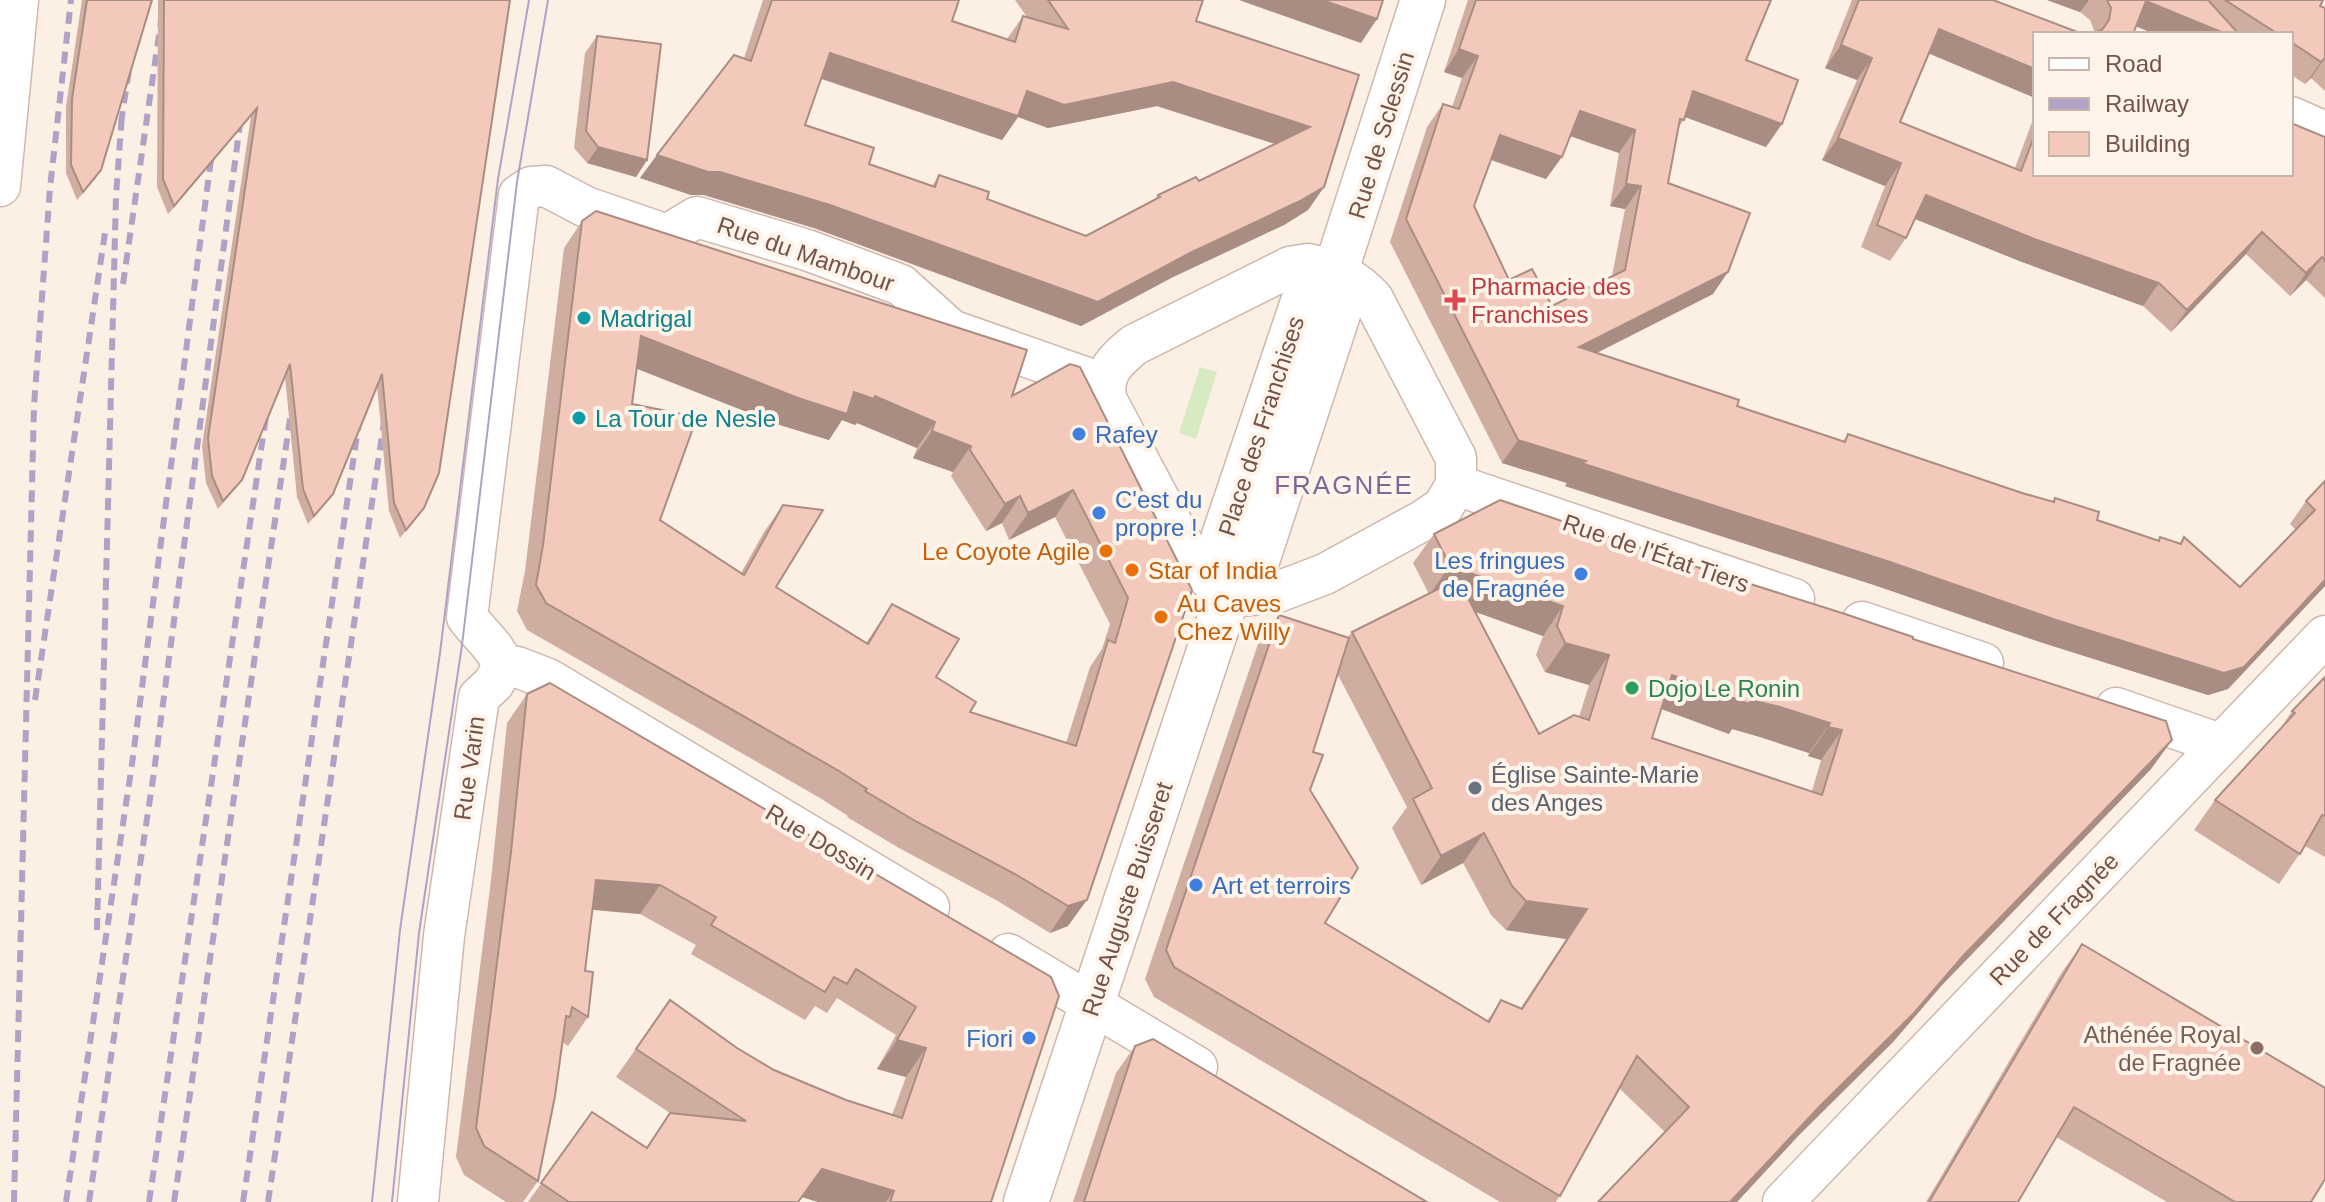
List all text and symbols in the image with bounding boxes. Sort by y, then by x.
legend [2033,32,2293,176]
street label: Rue de Sclessin [1343,48,1419,222]
text: Road [2105,50,2162,77]
text: Railway [2105,90,2189,117]
text: Building [2105,130,2190,157]
street label: Rue du Mambour [714,211,898,297]
place label: Pharmacie des Franchises [1471,273,1631,328]
marker: Pharmacie des Franchises [1446,291,1464,309]
place label: Madrigal [600,305,692,332]
marker: Madrigal [575,309,593,327]
street label: Place des Franchises [1213,313,1309,539]
place label: La Tour de Nesle [595,405,776,432]
marker: La Tour de Nesle [570,409,588,427]
place label: Rafey [1095,421,1158,448]
marker: Rafey [1070,425,1088,443]
district label: FRAGNÉE [1274,470,1414,500]
place label: C'est du propre ! [1115,486,1202,541]
marker: C'est du propre ! [1090,504,1108,522]
street label: Rue de l'État Tiers [1559,508,1753,598]
place label: Le Coyote Agile [922,538,1090,565]
marker: Le Coyote Agile [1097,542,1115,560]
place label: Les fringues de Fragnée [1434,547,1565,602]
place label: Star of India [1148,557,1278,584]
marker: Star of India [1123,561,1141,579]
marker: Les fringues de Fragnée [1572,565,1590,583]
place label: Au Caves Chez Willy [1177,590,1290,645]
marker: Au Caves Chez Willy [1152,608,1170,626]
place label: Dojo Le Ronin [1648,675,1800,702]
marker: Dojo Le Ronin [1623,679,1641,697]
street label: Rue Varin [448,714,490,822]
place label: Église Sainte-Marie des Anges [1491,761,1699,816]
street label: Rue Auguste Buisseret [1076,778,1178,1019]
marker: Église Sainte-Marie des Anges [1466,779,1484,797]
street label: Rue Dossin [761,798,881,886]
street label: Rue de Fragnée [1984,847,2124,991]
place label: Art et terroirs [1212,872,1351,899]
marker: Art et terroirs [1187,876,1205,894]
place label: Athénée Royal de Fragnée [2084,1021,2241,1076]
place label: Fiori [966,1025,1013,1052]
marker: Fiori [1020,1029,1038,1047]
marker: Athénée Royal de Fragnée [2248,1039,2266,1057]

